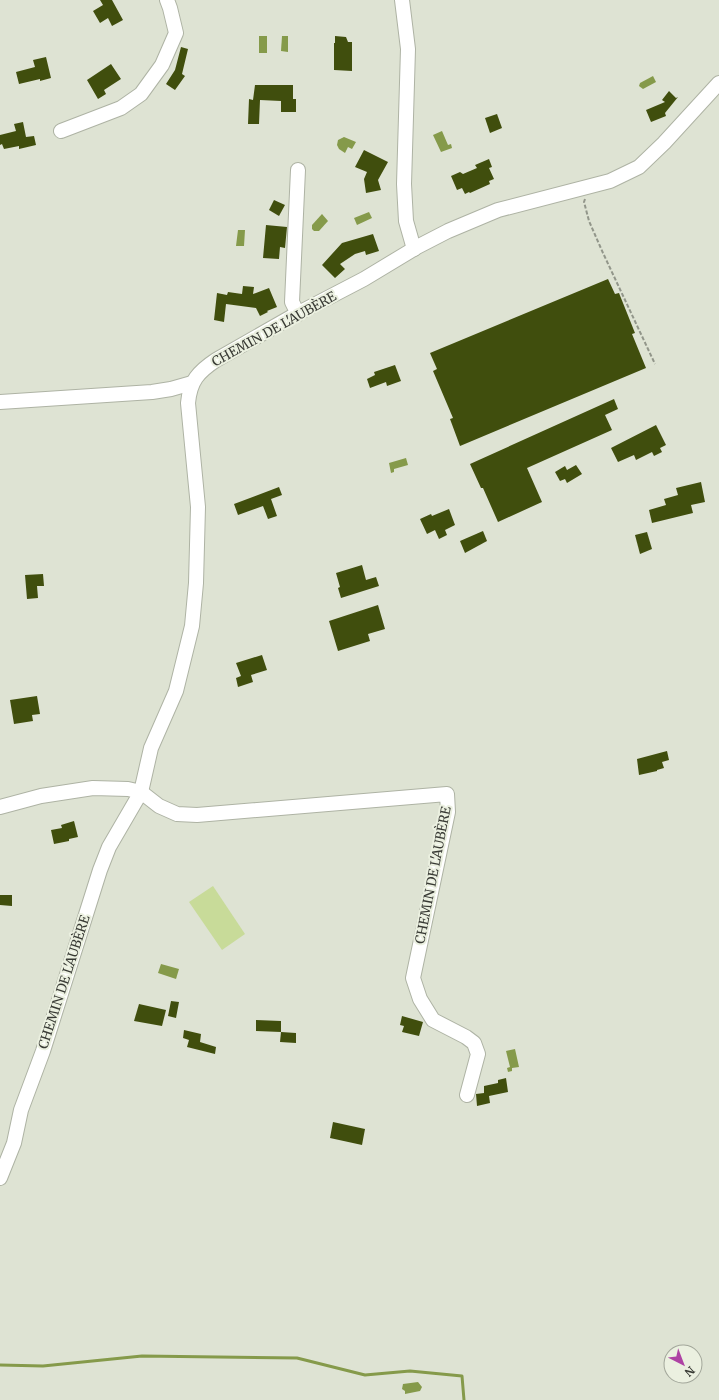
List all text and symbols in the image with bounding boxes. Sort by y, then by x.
street label: CHEMIN DE L'AUBÈRE [208,286,340,370]
street label: CHEMIN DE L'AUBÈRE [410,804,455,945]
street label: CHEMIN DE L'AUBÈRE [33,912,94,1051]
north arrow [663,1344,703,1384]
text: N [682,1363,698,1380]

